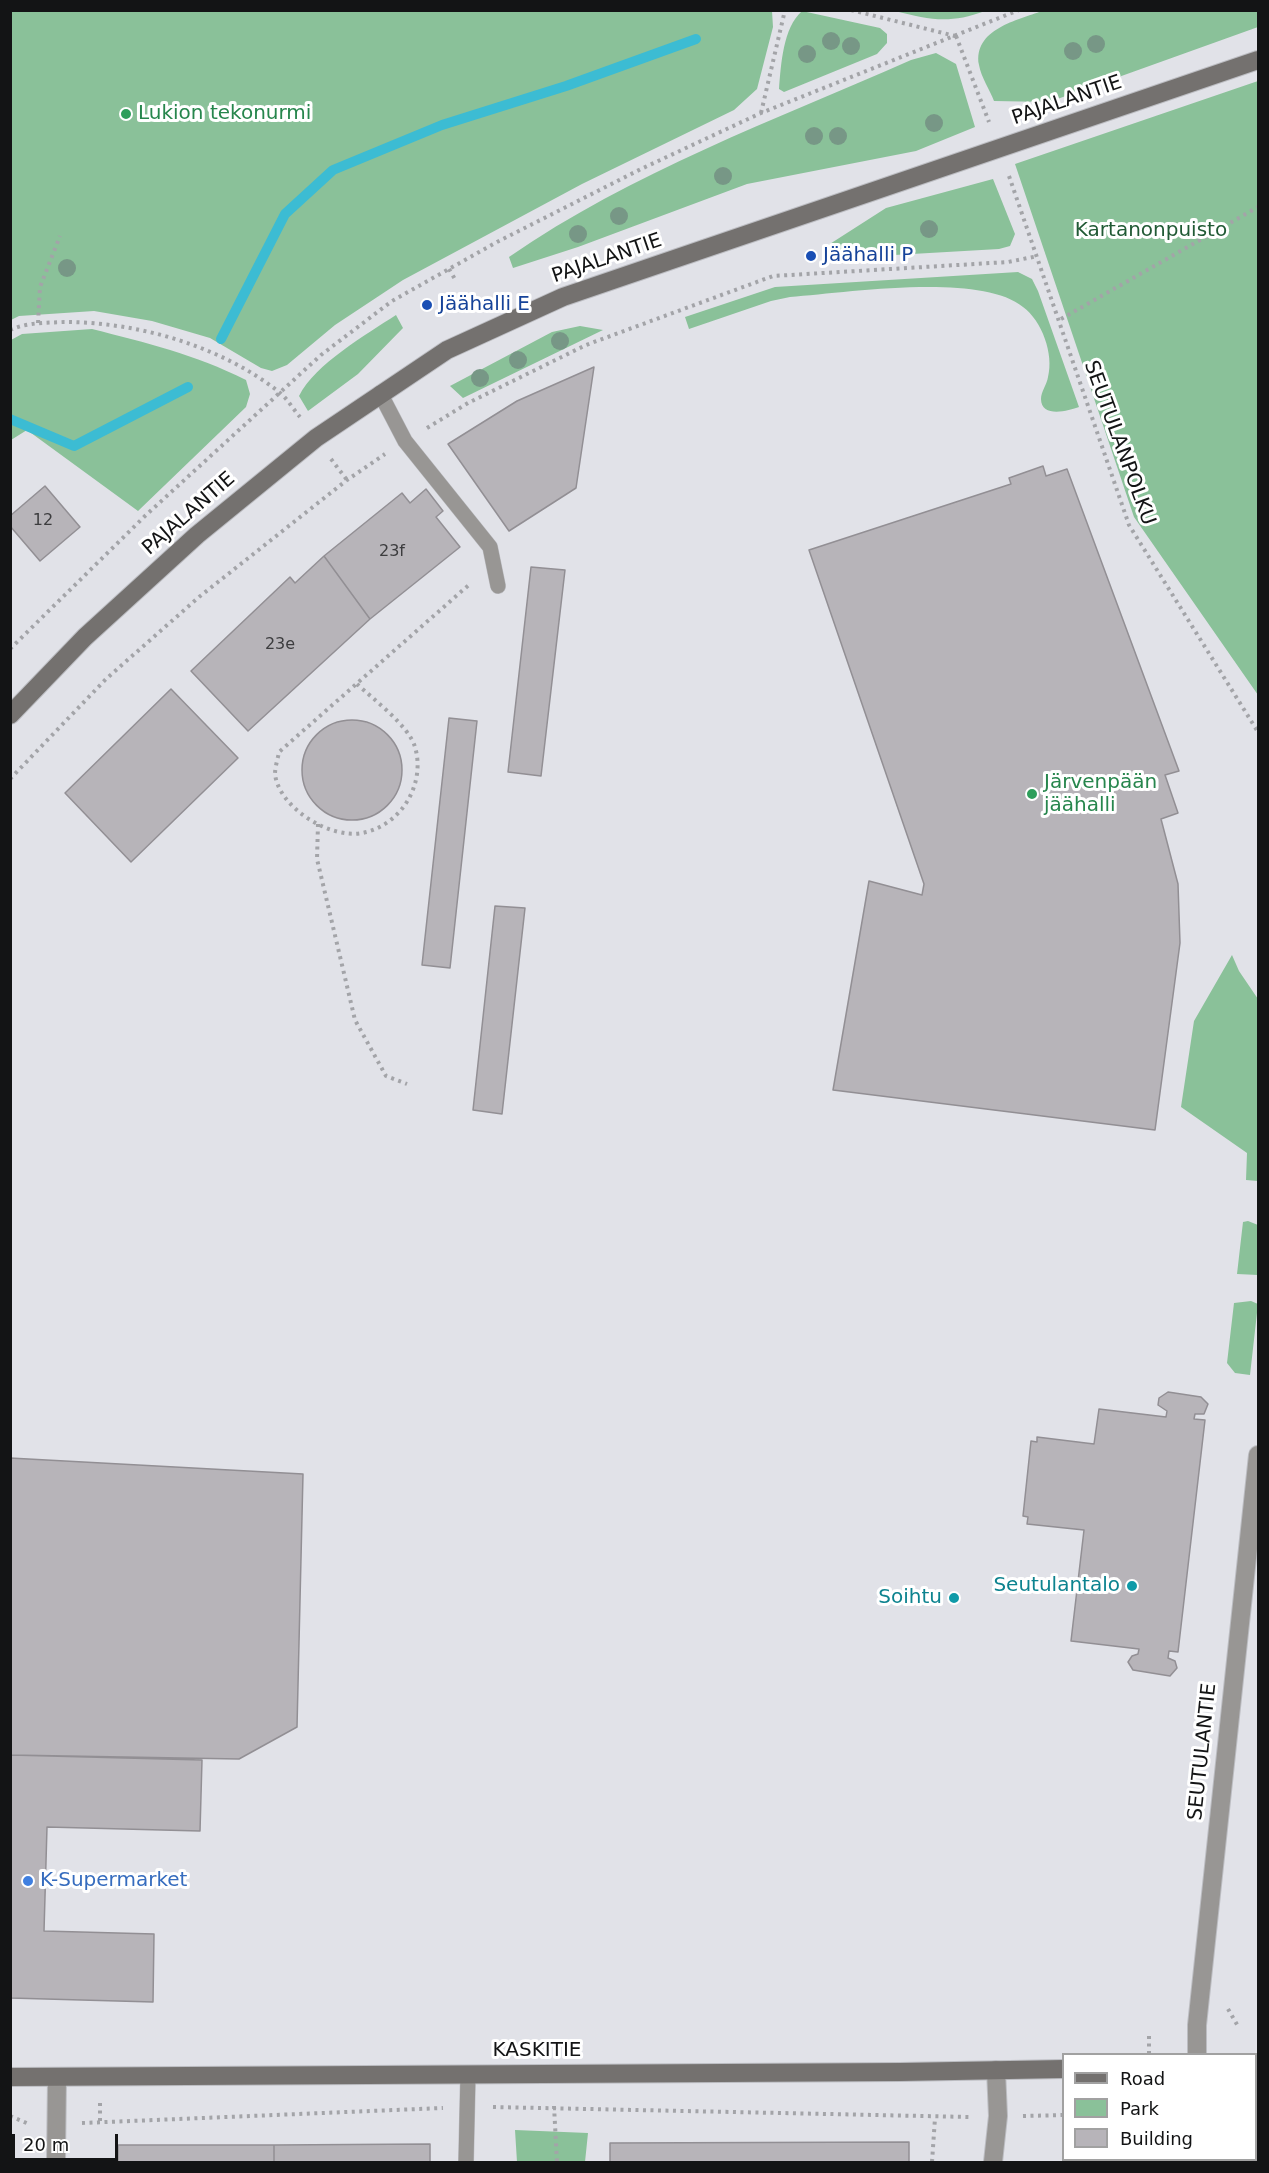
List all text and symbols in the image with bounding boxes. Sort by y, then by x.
street label: PAJALANTIE [1009,71,1125,131]
place label: Lukion tekonurmi [138,102,311,126]
marker: Lukion tekonurmi [119,107,133,121]
park label: Kartanonpuisto [1075,219,1227,243]
street label: PAJALANTIE [549,229,665,289]
place label: Jäähalli P [823,244,913,268]
marker: Jäähalli P [804,249,818,263]
place label: Jäähalli E [439,293,530,317]
marker: Jäähalli E [420,298,434,312]
street label: SEUTULANPOLKU [1078,358,1160,528]
street label: PAJALANTIE [138,467,240,561]
house number: 12 [33,511,53,531]
house number: 23f [379,542,405,562]
house number: 23e [265,635,295,655]
place label: Järvenpään jäähalli [1044,771,1157,818]
marker: Järvenpään jäähalli [1025,787,1039,801]
place label: Seutulantalo [993,1574,1120,1598]
marker: Seutulantalo [1125,1579,1139,1593]
place label: Soihtu [878,1586,942,1610]
marker: Soihtu [947,1591,961,1605]
street label: SEUTULANTIE [1184,1682,1222,1822]
place label: K-Supermarket [40,1869,187,1893]
marker: K-Supermarket [21,1874,35,1888]
street label: KASKITIE [493,2039,581,2063]
legend [1062,2053,1257,2161]
text: Road [1120,2068,1165,2089]
text: Park [1120,2098,1159,2119]
scale bar [15,2122,122,2160]
text: Building [1120,2128,1193,2149]
text: 20 m [23,2134,69,2155]

